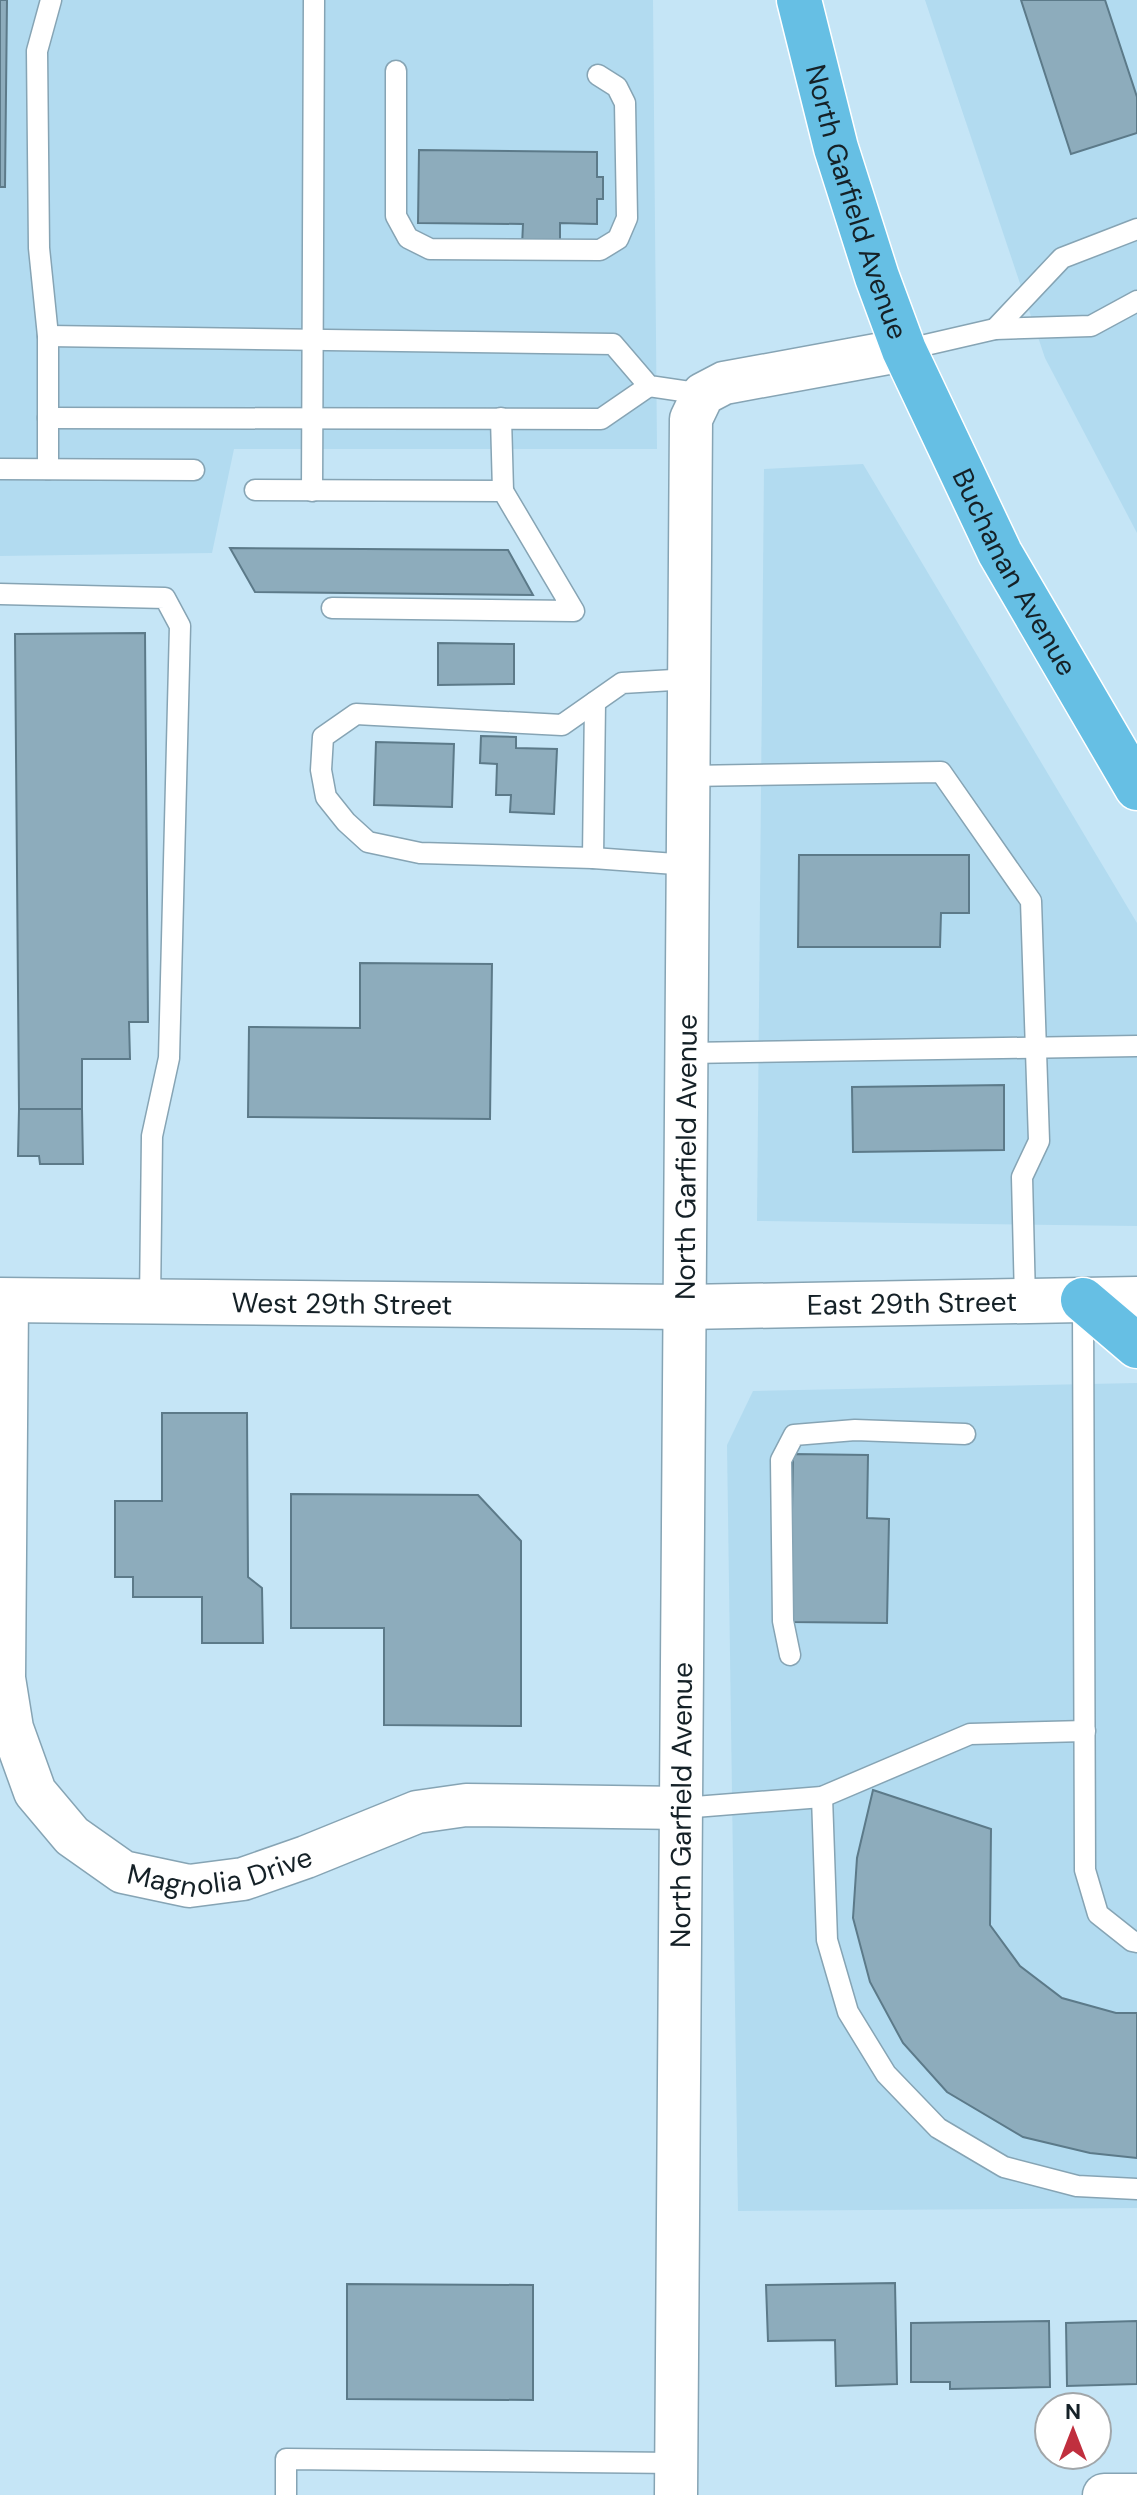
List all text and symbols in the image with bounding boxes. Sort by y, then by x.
street label: North Garfield Avenue [797,61,917,344]
street label: Buchanan Avenue [944,462,1086,682]
street label: North Garfield Avenue [666,1014,705,1300]
street label: East 29th Street [806,1283,1017,1323]
street label: West 29th Street [231,1284,453,1323]
street label: North Garfield Avenue [661,1662,701,1948]
street label: Magnolia Drive [124,1838,317,1906]
north arrow [1033,2391,1113,2471]
text: N [1065,2397,1081,2426]

